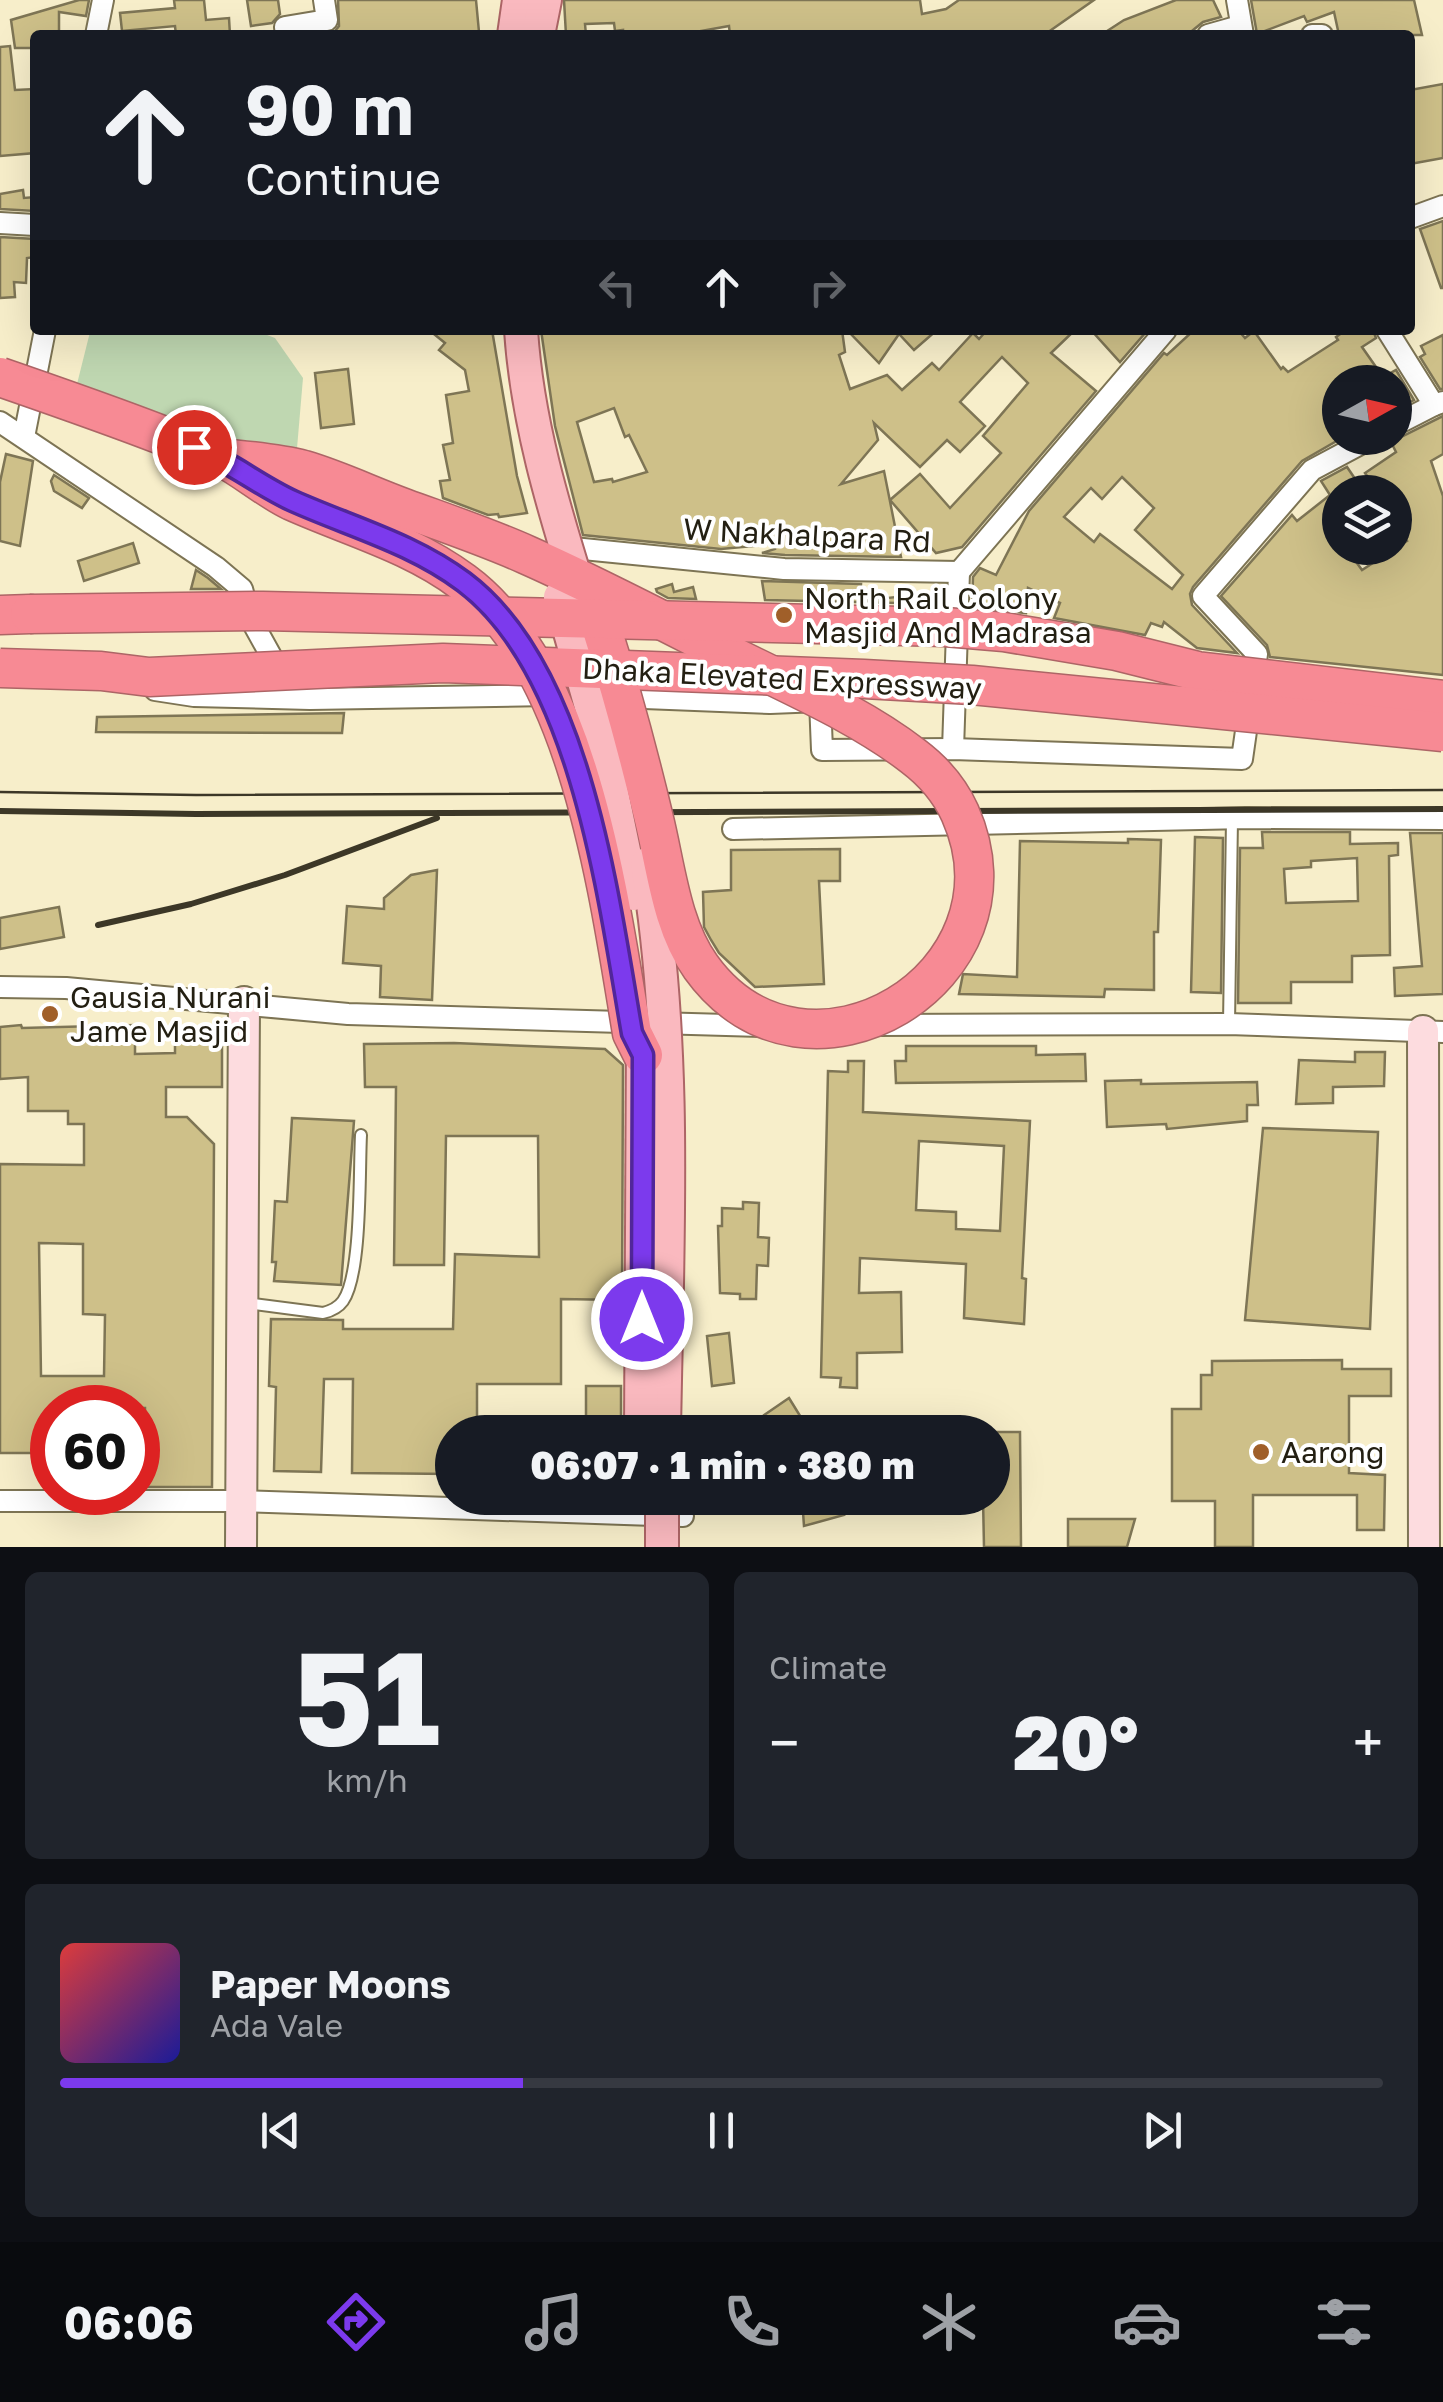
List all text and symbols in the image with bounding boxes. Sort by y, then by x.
text: 90 m [245,66,414,150]
icon: ahead [80,70,210,200]
text: Continue [245,151,441,205]
icon: left [590,260,645,315]
icon: ahead [695,260,750,315]
icon: right [800,260,855,315]
north arrow [1322,365,1412,455]
map controls [1322,365,1412,565]
pin [152,405,237,490]
icon: arrive [167,420,222,475]
button: layers [1322,475,1412,565]
street label: W Nakhalpara Rd [682,511,932,559]
place label: North Rail Colony Masjid And Madrasa [804,580,1092,650]
marker: North Rail Colony Masjid And Madrasa [773,604,795,626]
street label: Dhaka Elevated Expressway [581,650,983,706]
place label: Gausia Nurani Jame Masjid [70,979,270,1049]
marker: Gausia Nurani Jame Masjid [39,1003,61,1025]
position arrow [590,1267,694,1371]
speed limit sign: 60 [30,1385,160,1515]
place label: Aarong [1281,1434,1384,1470]
marker: Aarong [1250,1441,1272,1463]
text: 06:07 · 1 min · 380 m [530,1442,915,1487]
text: 51 [294,1618,440,1774]
text: Climate [769,1648,887,1686]
text: 20° [1013,1696,1139,1787]
text: − [769,1709,799,1775]
text: + [1353,1709,1383,1775]
text: km/h [326,1761,408,1799]
text: Paper Moons [210,1961,451,2006]
text: Ada Vale [210,2006,343,2044]
icon: previous [253,2103,308,2158]
icon: pause [694,2103,749,2158]
icon: next [1135,2103,1190,2158]
icon: directions [321,2287,391,2357]
icon: music [519,2287,589,2357]
icon: phone [717,2287,787,2357]
icon: climate [914,2287,984,2357]
icon: car [1112,2287,1182,2357]
icon: filters [1309,2287,1379,2357]
text: 06:06 [64,2295,194,2349]

